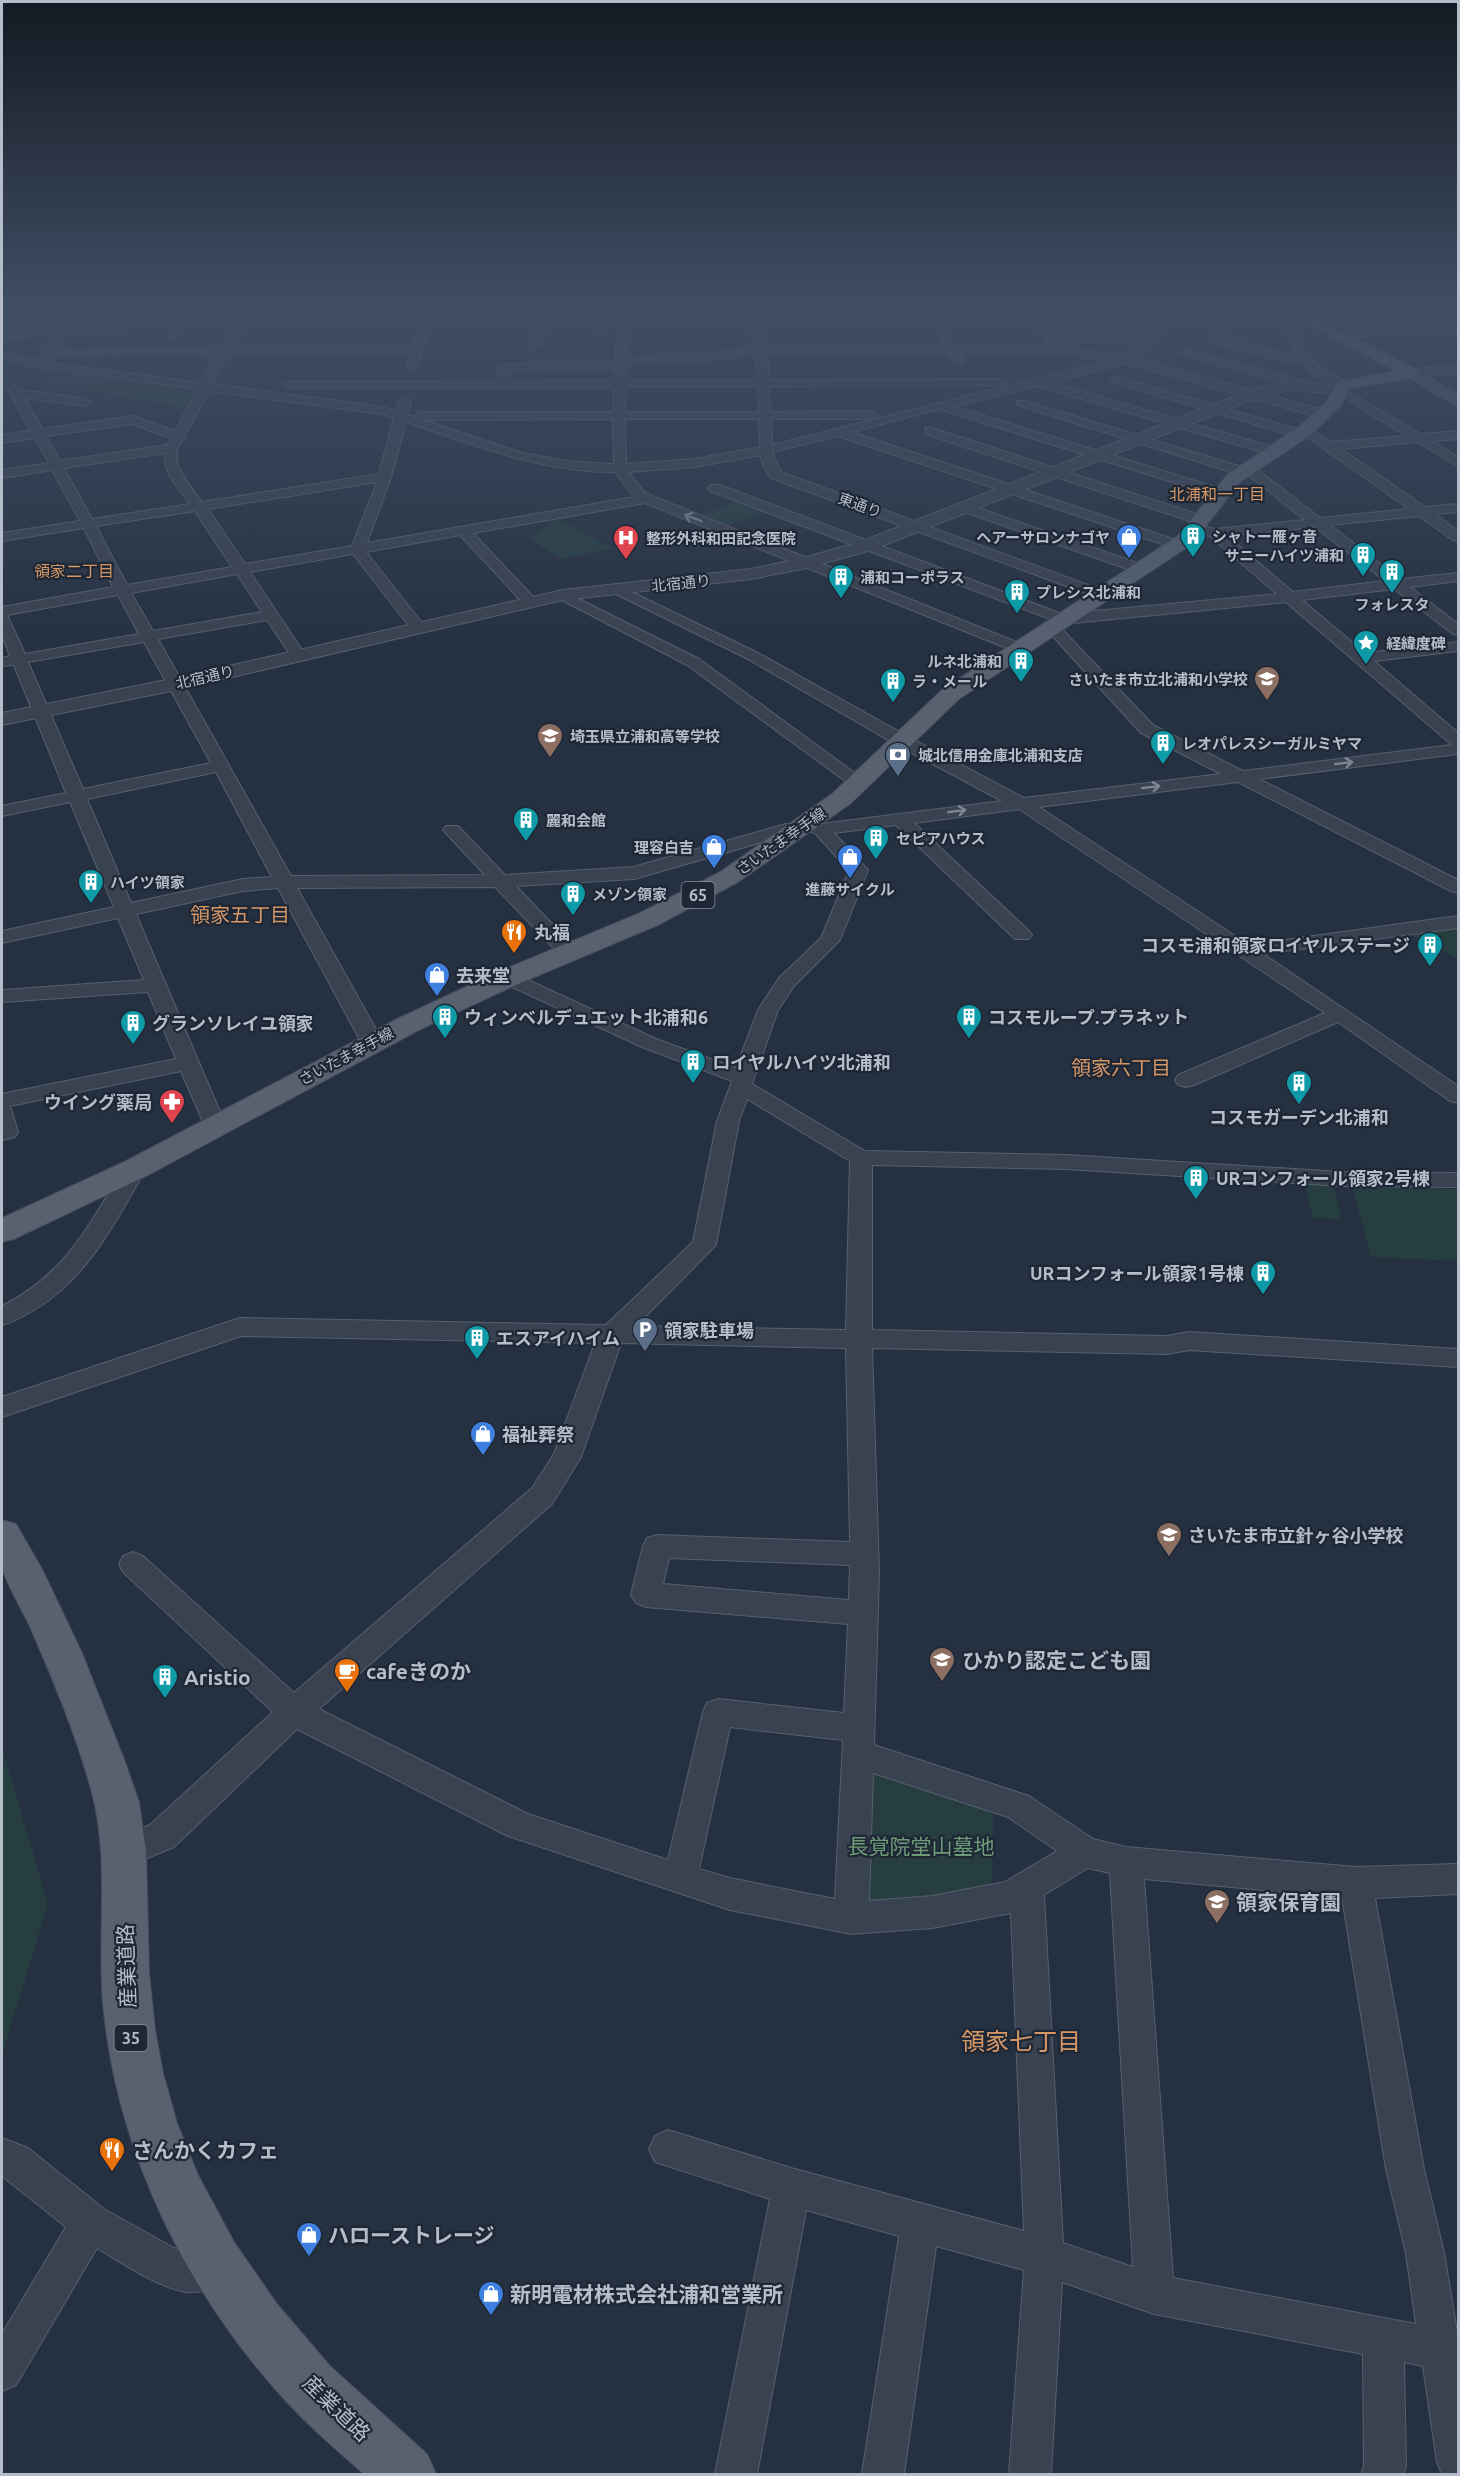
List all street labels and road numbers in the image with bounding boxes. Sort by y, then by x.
street label: 東通り [836,489,884,521]
street label: 北宿通り [650,571,712,595]
street label: 北宿通り [174,662,236,692]
street label: さいたま幸手線 [733,804,829,878]
road number: 65 [682,882,714,908]
street label: さいたま幸手線 [296,1024,396,1088]
street label: 産業道路 [113,1924,139,2008]
road number: 35 [114,2025,148,2051]
street label: 産業道路 [298,2370,376,2446]

